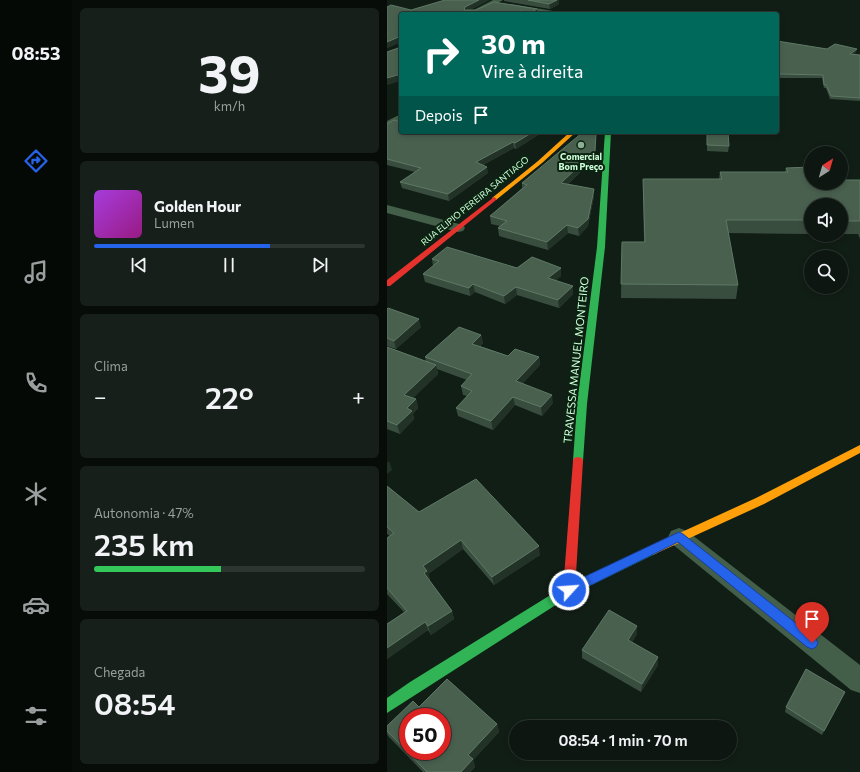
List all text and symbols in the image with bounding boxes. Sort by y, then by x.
text: 30 m [481,26,546,60]
icon: right [415,28,467,80]
text: 39 [198,40,261,104]
text: 08:53 [12,42,60,64]
text: Vire à direita [481,60,583,82]
text: km/h [214,98,245,114]
icon: arrive [470,104,492,126]
text: Depois [415,106,462,124]
marker: Comercial Bom Preço [576,140,586,150]
north arrow [804,146,848,190]
map controls [804,146,848,294]
icon: directions [22,147,50,175]
place label: Comercial Bom Preço [559,151,604,172]
street label: RUA ELIPIO PEREIRA SANTIAGO [419,154,531,248]
text: Golden Hour [154,197,241,215]
button: sound [804,198,848,242]
text: Lumen [154,215,194,231]
button: search [804,250,848,294]
icon: previous [128,254,150,276]
icon: pause [218,254,240,276]
icon: next [309,254,331,276]
icon: music [22,258,50,286]
street label: TRAVESSA MANUEL MONTEIRO [560,276,591,444]
text: Clima [94,358,128,374]
icon: phone [22,369,50,397]
text: 22° [205,378,254,415]
text: − [94,383,107,410]
text: + [352,383,365,410]
icon: climate [22,480,50,508]
text: Autonomia · 47% [94,505,194,521]
text: 235 km [94,525,195,562]
position arrow [548,569,590,611]
icon: car [22,591,50,619]
pin [795,602,829,643]
icon: arrive [801,608,823,630]
text: Chegada [94,664,145,680]
text: 08:54 [94,684,176,721]
icon: filters [22,702,50,730]
speed limit sign: 50 [399,708,451,760]
text: 08:54 · 1 min · 70 m [558,731,688,749]

